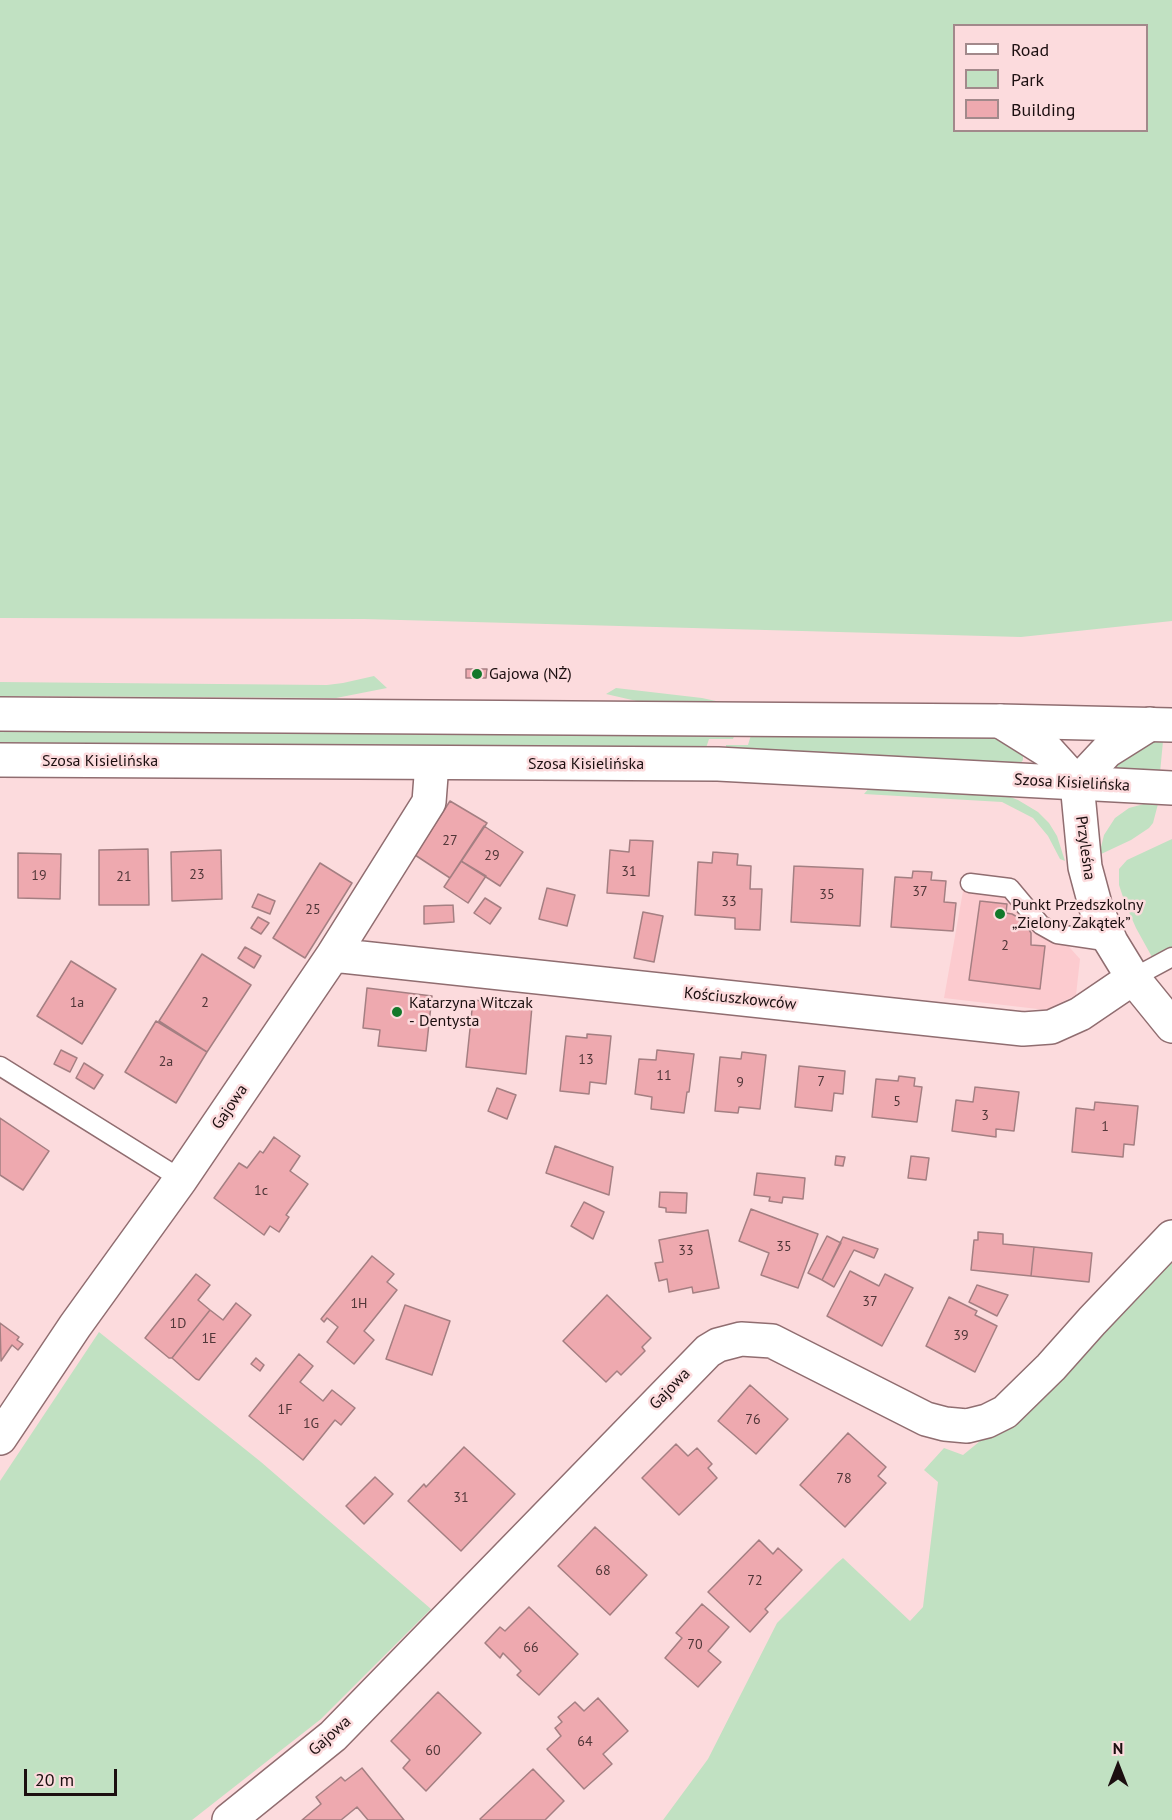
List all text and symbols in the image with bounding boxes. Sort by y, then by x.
legend [953,24,1148,132]
text: Road [1011,38,1049,61]
text: Park [1011,68,1044,91]
text: Building [1011,98,1075,121]
place label: Gajowa (NŻ) [489,664,572,684]
marker: Gajowa (NŻ) [470,667,484,681]
street label: Szosa Kisielińska [42,751,158,771]
street label: Szosa Kisielińska [528,754,644,774]
street label: Szosa Kisielińska [1013,770,1131,796]
street label: Przyleśna [1071,815,1099,881]
house number: 27 [442,833,458,849]
house number: 29 [484,848,500,864]
house number: 31 [621,864,637,880]
house number: 23 [189,867,205,883]
house number: 19 [31,868,47,884]
house number: 21 [116,869,132,885]
house number: 37 [912,884,928,900]
house number: 35 [819,887,835,903]
house number: 33 [721,894,737,910]
place label: Punkt Przedszkolny „Zielony Zakątek” [1012,895,1143,933]
house number: 25 [305,902,321,918]
marker: Punkt Przedszkolny „Zielony Zakątek” [993,907,1007,921]
house number: 2 [1001,938,1009,954]
street label: Kościuszkowców [683,984,797,1014]
place label: Katarzyna Witczak - Dentysta [409,993,533,1031]
house number: 1a [70,995,84,1011]
house number: 2 [201,995,209,1011]
marker: Katarzyna Witczak - Dentysta [390,1005,404,1019]
house number: 13 [578,1052,594,1068]
house number: 2a [159,1054,173,1070]
house number: 11 [656,1068,672,1084]
house number: 7 [817,1074,825,1090]
house number: 9 [736,1075,744,1091]
street label: Gajowa [208,1081,252,1133]
house number: 5 [893,1094,901,1110]
house number: 3 [981,1108,989,1124]
house number: 1 [1101,1119,1109,1135]
house number: 1c [254,1183,268,1199]
house number: 35 [776,1239,792,1255]
house number: 33 [678,1243,694,1259]
house number: 37 [862,1294,878,1310]
house number: 1H [350,1296,368,1312]
house number: 1D [170,1316,186,1332]
house number: 39 [953,1328,969,1344]
house number: 1E [201,1331,217,1347]
street label: Gajowa [646,1364,694,1414]
house number: 1F [278,1402,292,1418]
house number: 76 [745,1412,761,1428]
house number: 1G [303,1416,319,1432]
house number: 78 [836,1471,852,1487]
house number: 31 [453,1490,469,1506]
house number: 68 [595,1563,611,1579]
house number: 72 [747,1573,763,1589]
house number: 70 [687,1637,703,1653]
house number: 66 [523,1640,539,1656]
street label: Gajowa [305,1712,355,1760]
house number: 64 [577,1734,593,1750]
north arrow [1088,1736,1148,1796]
text: N [1113,1738,1123,1758]
house number: 60 [425,1743,441,1759]
scale bar [27,1757,120,1795]
text: 20 m [35,1768,74,1791]

